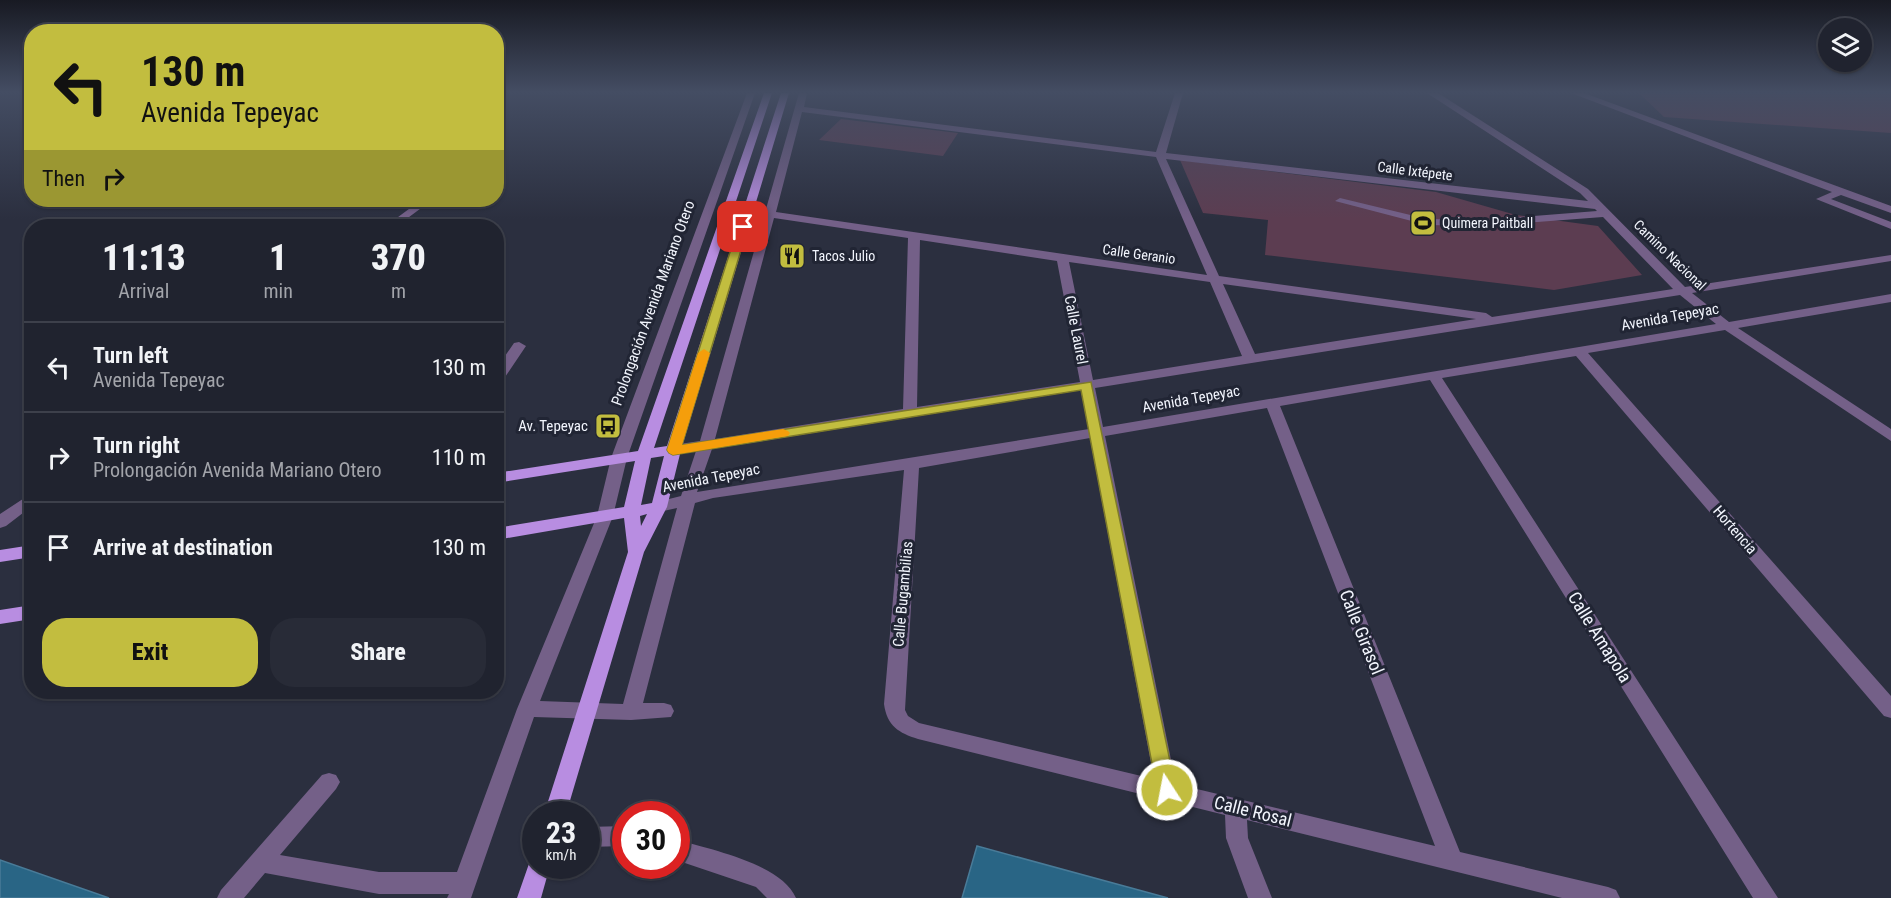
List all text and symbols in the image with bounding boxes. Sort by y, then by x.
map controls [1818,18,1872,72]
button: layers [1818,18,1872,72]
text: 130 m [141,47,246,96]
icon: left [42,48,120,126]
text: Avenida Tepeyac [141,97,319,129]
street label: Calle Ixtépete [1377,158,1454,184]
icon: right [97,162,130,195]
text: Then [42,166,85,191]
street label: Prolongación Avenida Mariano Otero [608,198,698,408]
pin [717,201,768,252]
sports icon: Quimera Paitball [1408,208,1438,238]
icon: arrive [726,210,759,243]
place label: Quimera Paitball [1442,215,1533,231]
street label: Camino Nacional [1631,217,1709,293]
text: 11:13 [102,237,185,279]
text: 1 [269,237,287,279]
text: 370 [371,237,426,279]
restaurant icon: Tacos Julio [777,241,807,271]
street label: Calle Geranio [1102,241,1176,267]
place label: Tacos Julio [812,248,875,264]
text: Arrival [118,279,169,303]
text: min [264,279,293,303]
text: m [391,279,406,303]
street label: Calle Laurel [1061,294,1091,366]
street label: Avenida Tepeyac [1620,300,1720,334]
text: Turn left [93,343,168,368]
icon: left [42,351,75,384]
text: 130 m [432,355,486,380]
text: Avenida Tepeyac [93,368,225,392]
street label: Avenida Tepeyac [1141,382,1241,416]
bus stop icon: Av. Tepeyac [593,411,623,441]
place label: Av. Tepeyac [518,417,588,435]
text: Turn right [93,433,180,458]
icon: right [42,441,75,474]
text: 110 m [432,445,486,470]
text: Prolongación Avenida Mariano Otero [93,458,382,482]
street label: Avenida Tepeyac [661,460,761,496]
street label: Hortencia [1709,502,1761,558]
icon: arrive [42,531,75,564]
text: Arrive at destination [93,535,273,560]
text: 130 m [432,535,486,560]
street label: Calle Bugambilias [889,540,917,648]
street label: Calle Girasol [1335,587,1389,677]
street label: Calle Amapola [1564,588,1636,686]
button: Exit [42,618,258,687]
button: Share [270,618,486,687]
position arrow [1135,758,1199,822]
street label: Calle Rosal [1212,791,1294,831]
speed limit sign: 30 [612,801,690,879]
text: 23 [546,815,576,850]
text: km/h [546,846,576,864]

